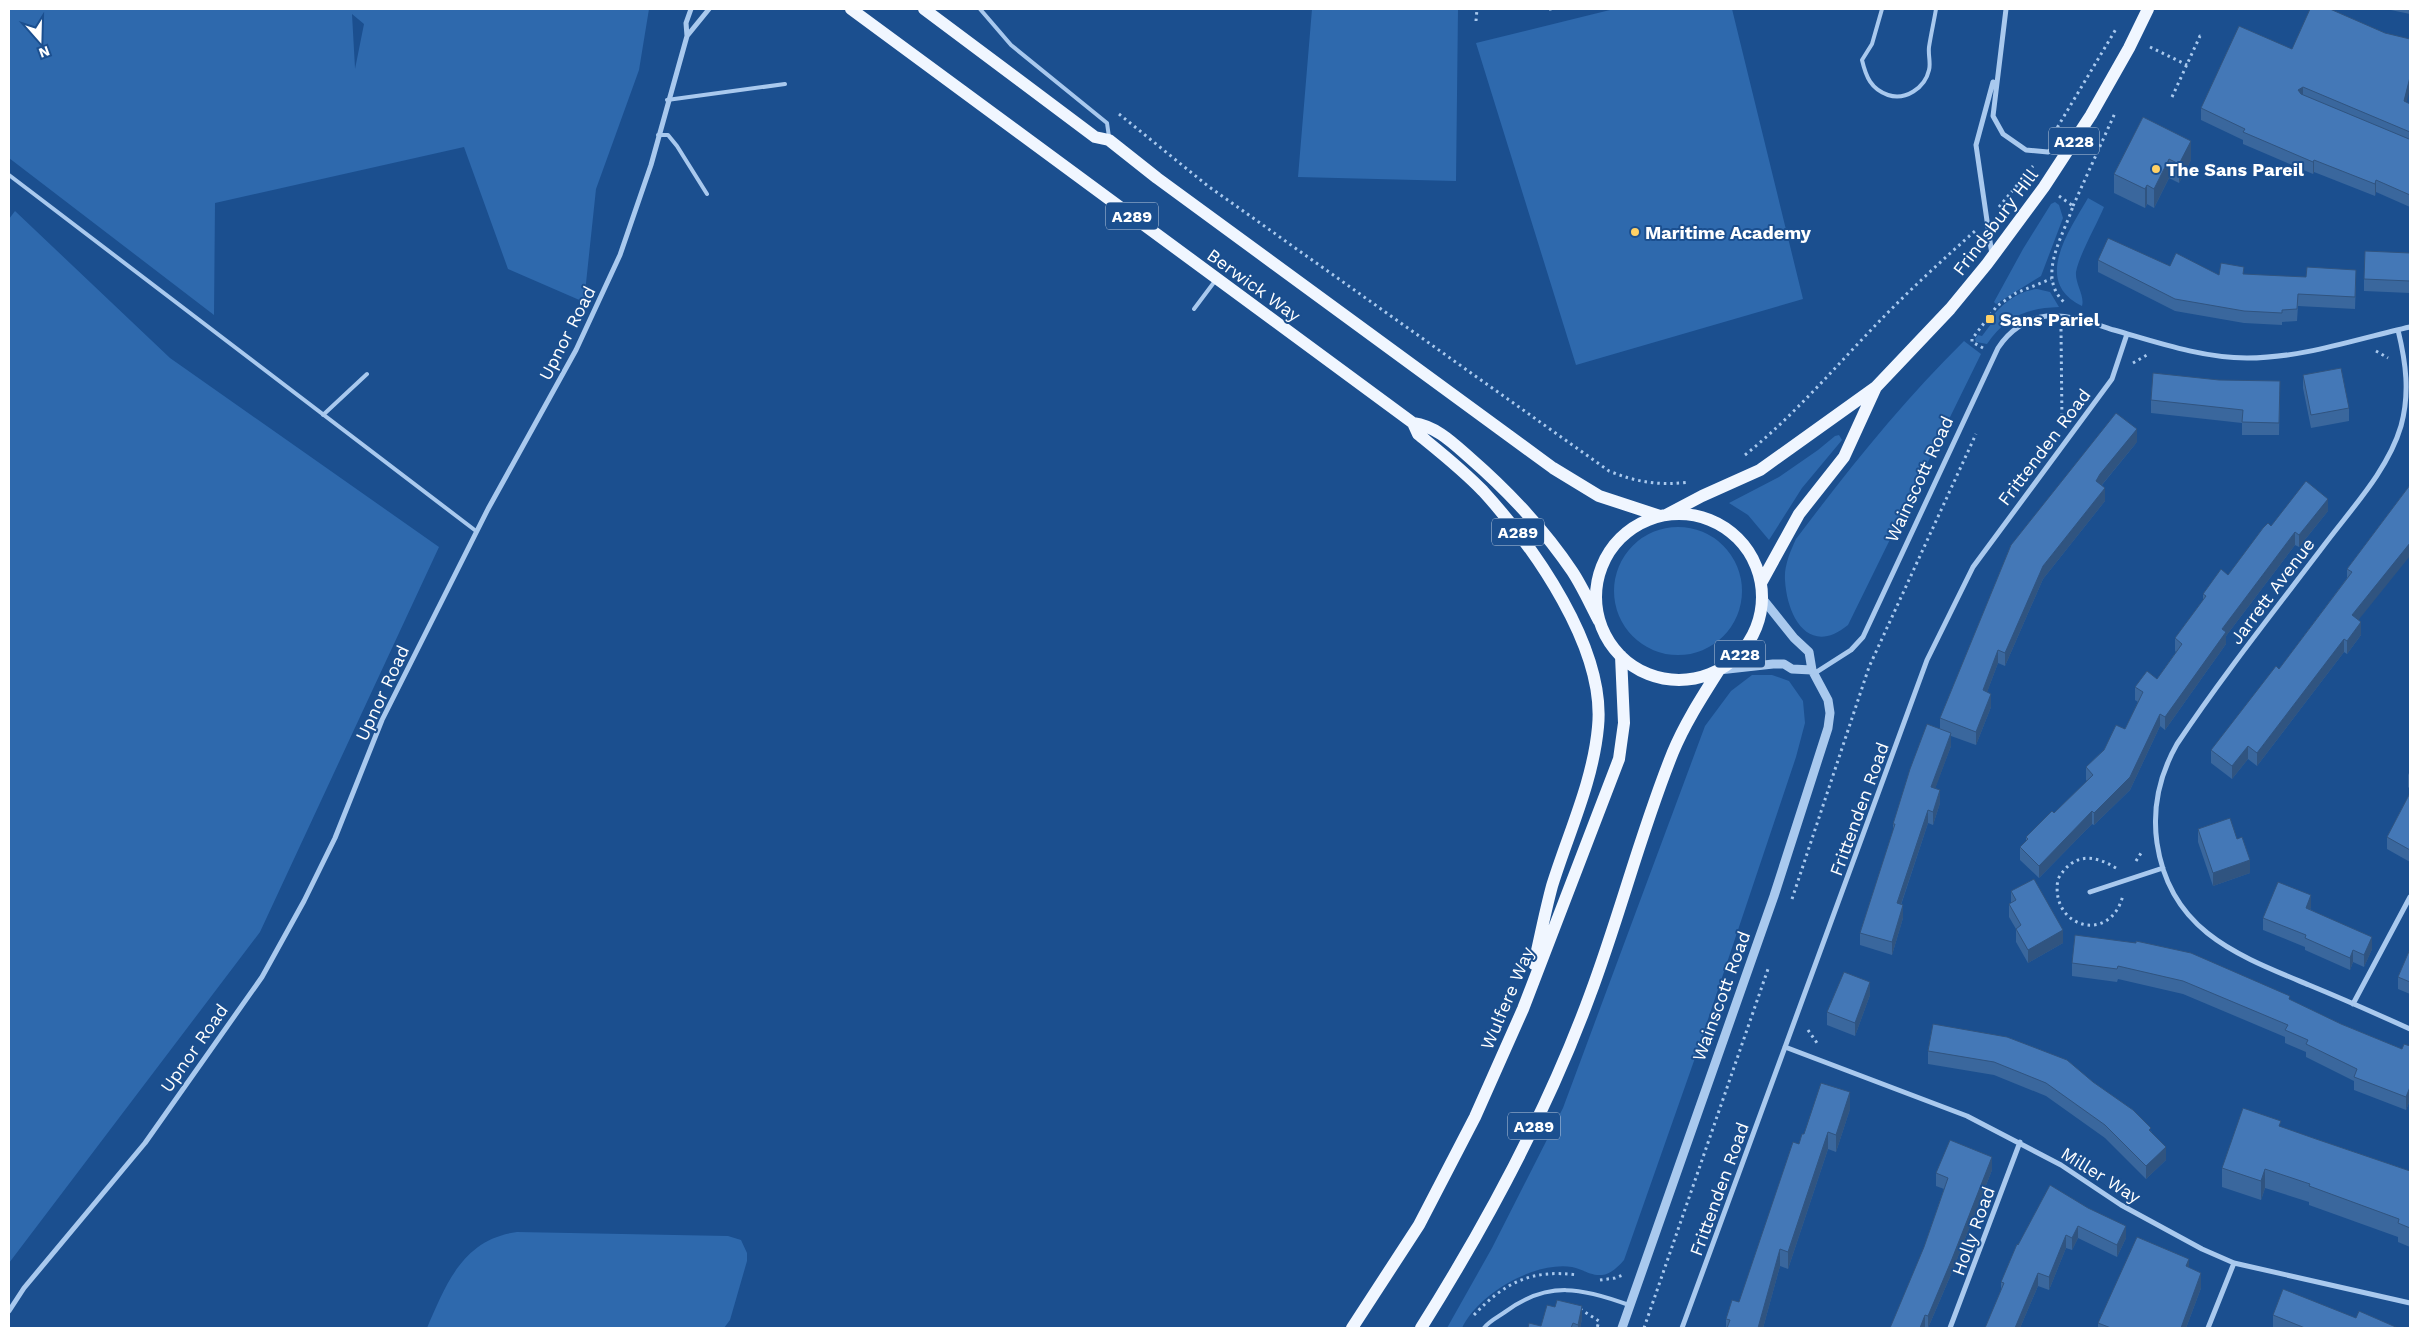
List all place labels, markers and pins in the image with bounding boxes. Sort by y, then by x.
place label: The Sans Pareil [2166,159,2304,180]
marker: The Sans Pareil [2150,163,2162,175]
place label: Maritime Academy [1645,222,1812,243]
marker: Maritime Academy [1629,226,1641,238]
place label: Sans Pariel [2000,309,2100,330]
marker: Sans Pariel [1984,313,1996,325]

